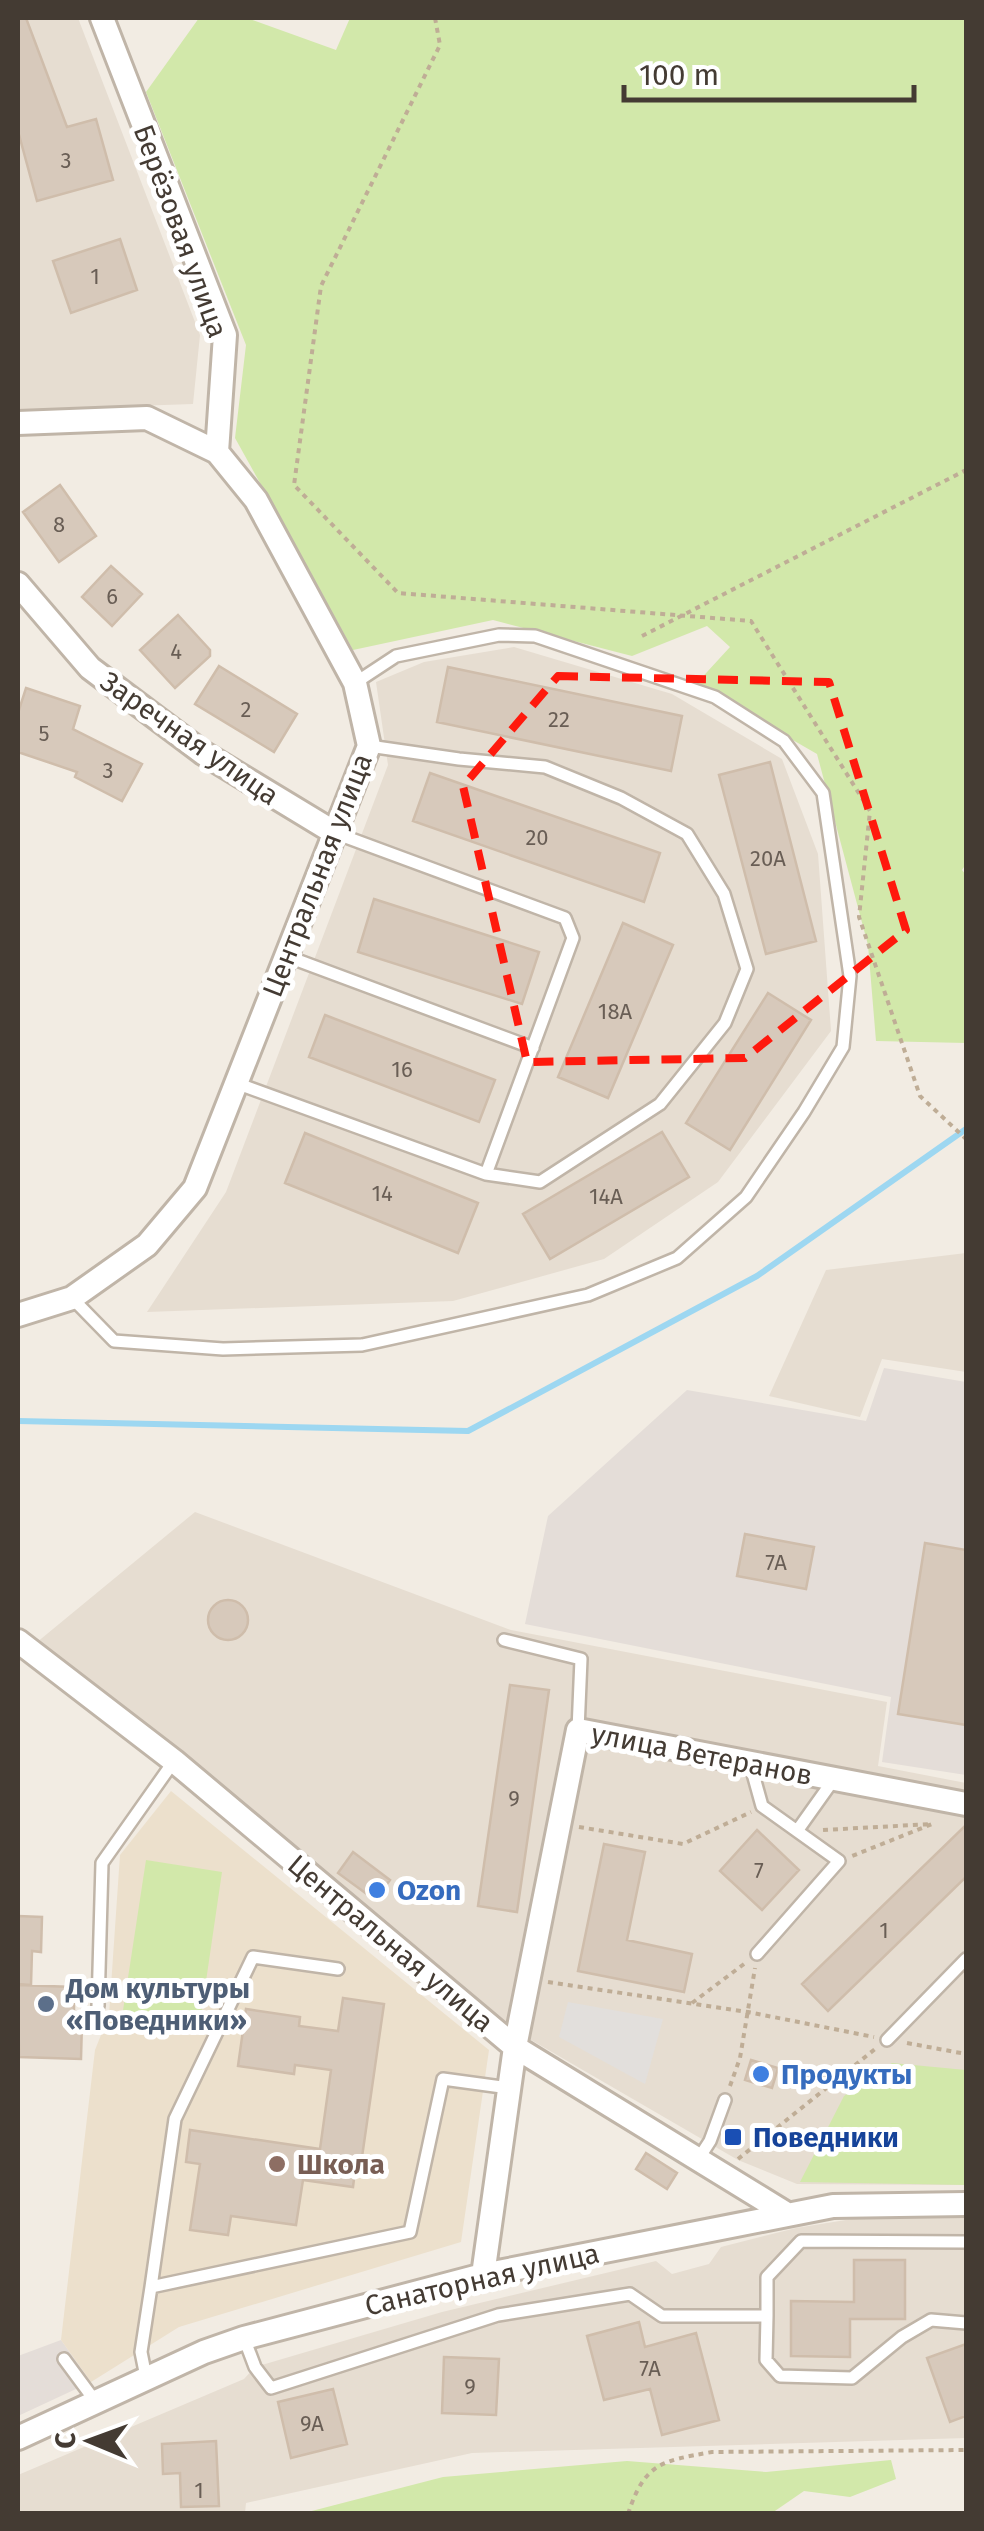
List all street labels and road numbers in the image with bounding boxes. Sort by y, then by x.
street label: Берёзовая улица [127,120,234,342]
street label: Заречная улица [94,665,285,812]
street label: Центральная улица [256,749,379,1002]
street label: улица Ветеранов [589,1717,815,1792]
street label: Центральная улица [281,1848,500,2039]
street label: Санаторная улица [362,2236,603,2323]

